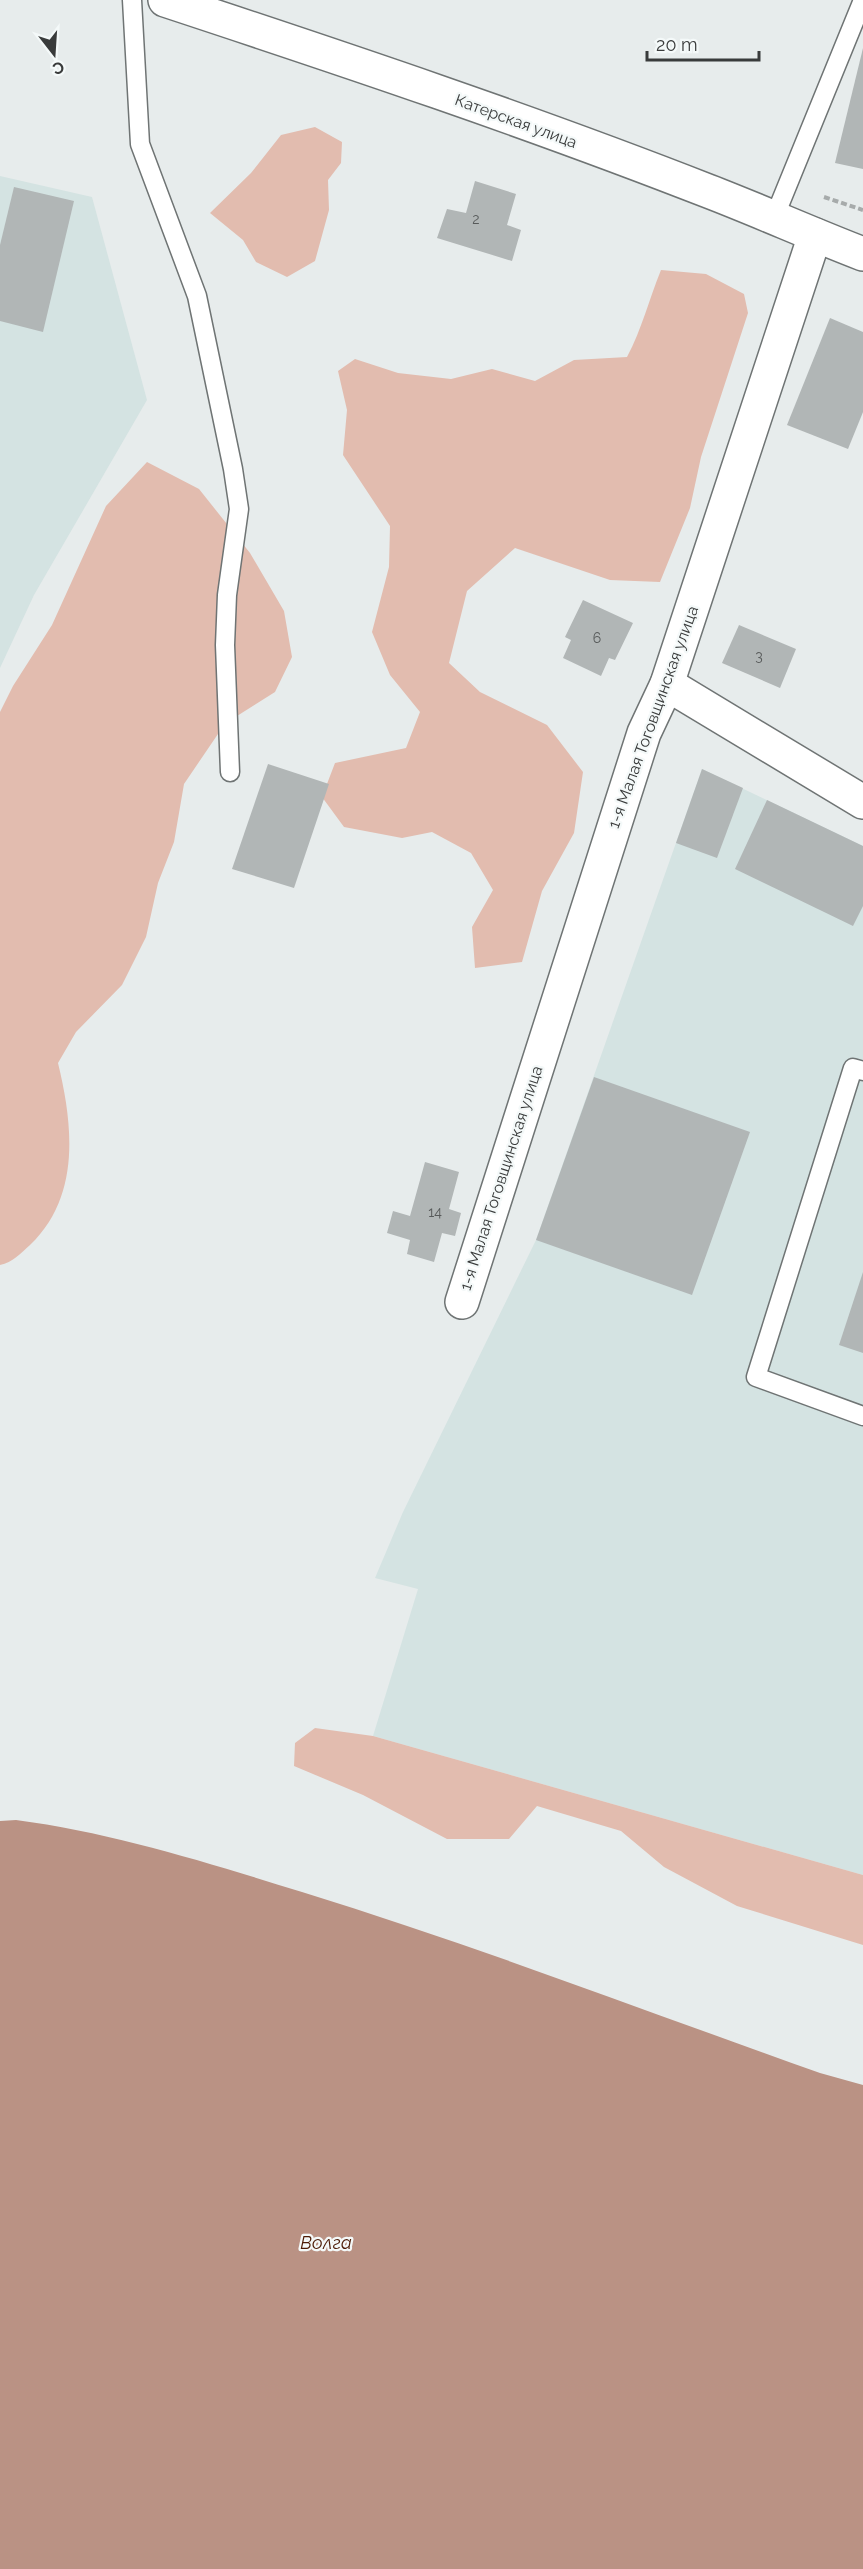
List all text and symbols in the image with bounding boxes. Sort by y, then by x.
north arrow [24,24,84,84]
scale bar [647,24,760,62]
text: 20 m [656,34,698,55]
text: С [50,57,66,79]
street label: Катерская улица [452,90,580,152]
house number: 2 [472,211,480,227]
street label: 1-я Малая Тоговщинская улица [604,603,702,831]
house number: 6 [593,630,601,646]
house number: 3 [755,648,763,664]
street label: 1-я Малая Тоговщинская улица [456,1063,546,1293]
house number: 14 [428,1204,442,1220]
water label: Волга [300,2232,352,2253]

